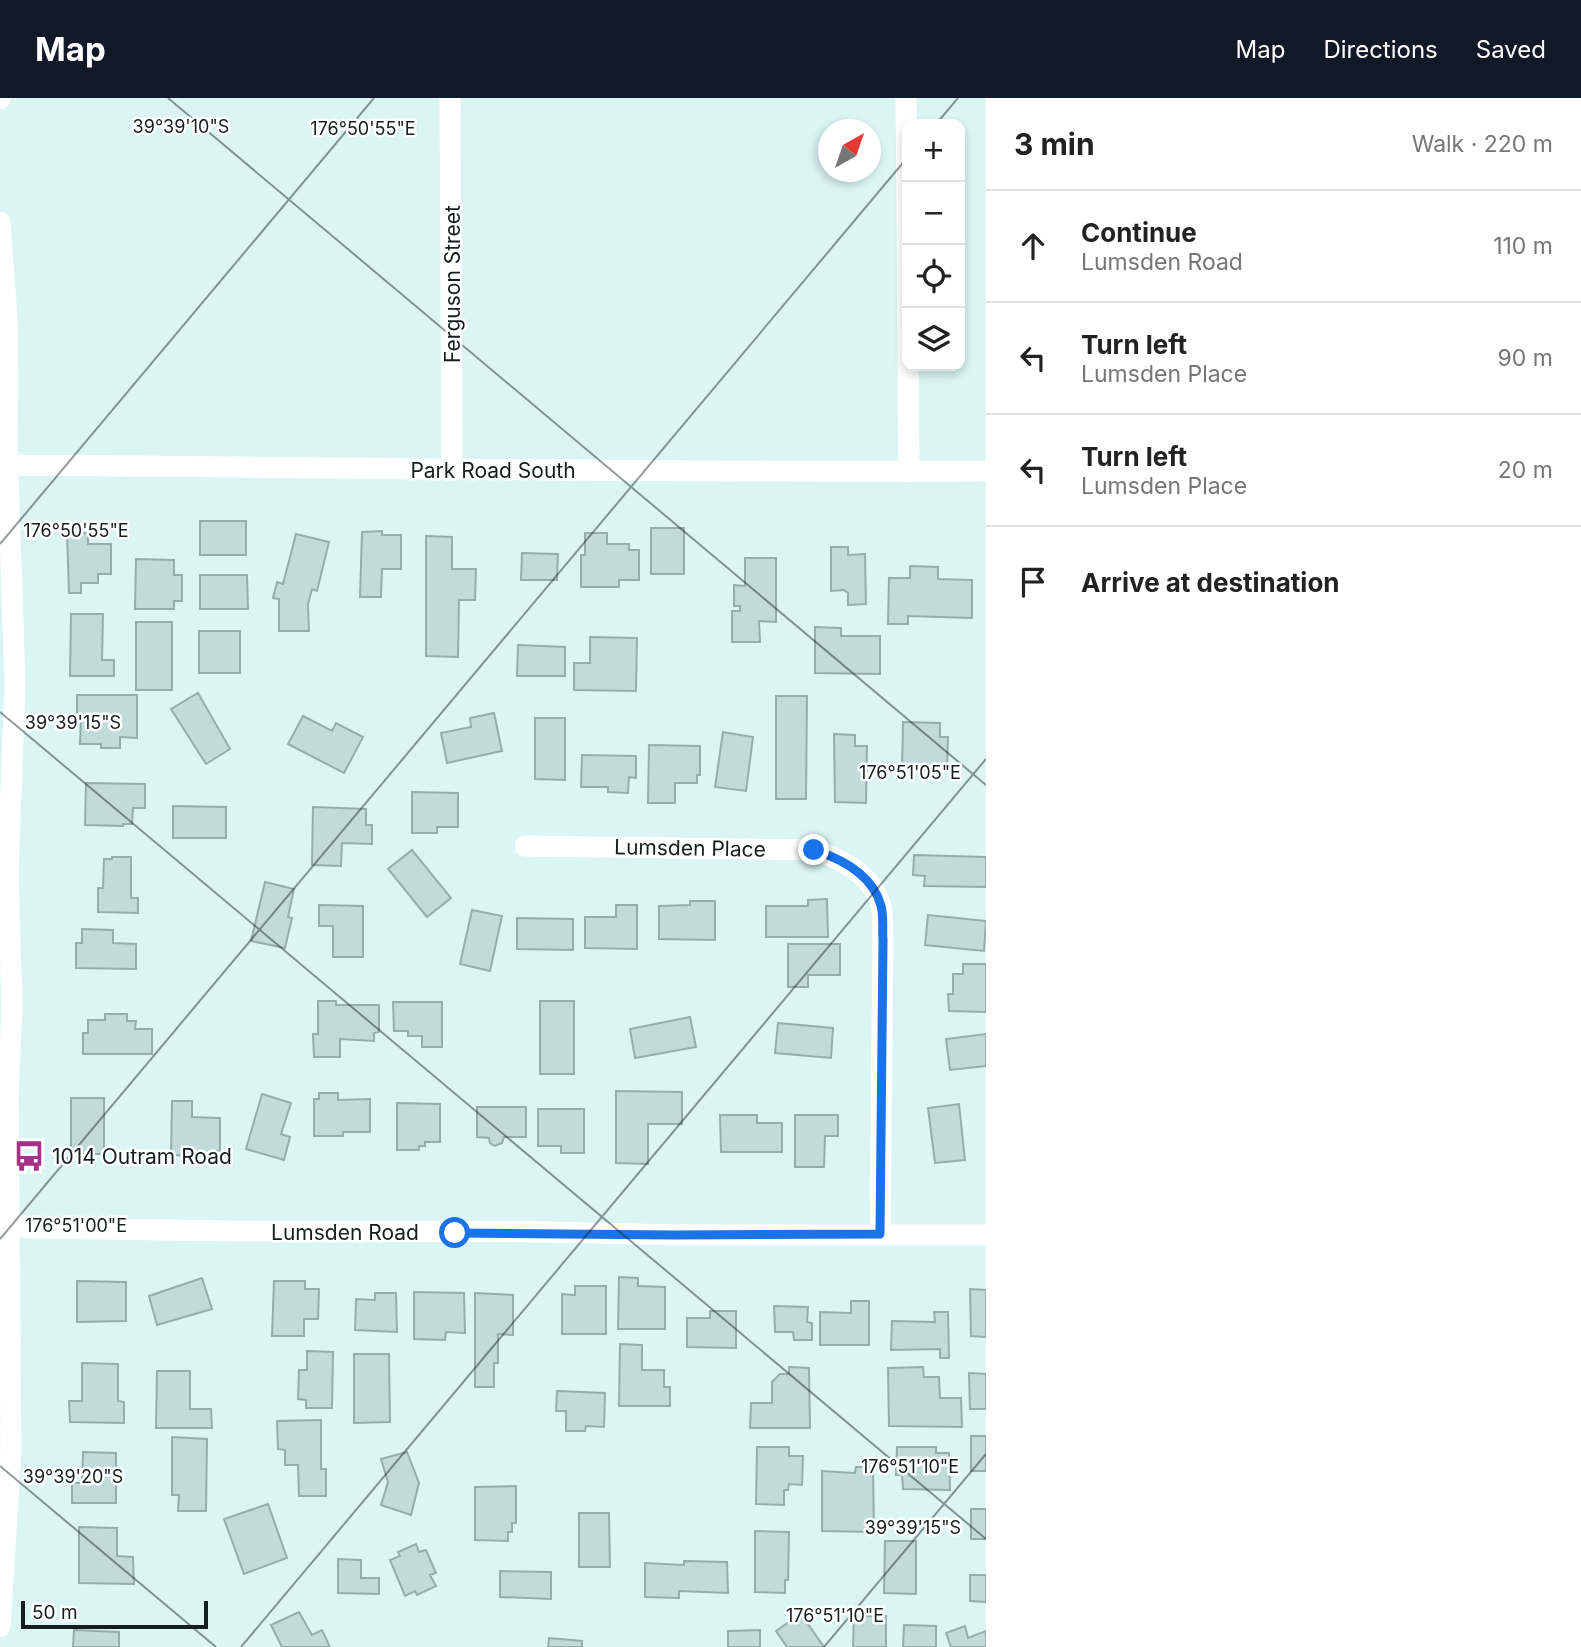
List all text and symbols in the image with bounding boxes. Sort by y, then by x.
text: Map [35,29,106,69]
text: Map [1236,35,1285,64]
text: Directions [1323,35,1438,64]
text: Saved [1476,35,1546,64]
text: 39°39'10"S [133,116,229,137]
text: 176°50'55"E [310,118,416,139]
north arrow [818,119,881,182]
map controls [902,119,965,371]
button: + [902,119,965,182]
text: 3 min [1014,126,1095,162]
text: Walk · 220 m [1412,130,1553,158]
button: − [902,182,965,245]
street label: Ferguson Street [440,205,465,363]
text: Continue [1081,217,1197,248]
icon: ahead [1014,227,1052,265]
text: 110 m [1493,232,1553,260]
button: locate [902,245,965,308]
text: Lumsden Road [1081,248,1243,276]
button: layers [902,308,965,371]
text: Turn left [1081,329,1187,360]
icon: left [1014,339,1052,377]
text: 90 m [1498,344,1553,372]
text: Lumsden Place [1081,360,1247,388]
text: Turn left [1081,441,1187,472]
icon: left [1014,451,1052,489]
text: 20 m [1498,456,1553,484]
street label: Park Road South [410,458,576,483]
text: Lumsden Place [1081,472,1247,500]
text: 176°50'55"E [23,520,129,541]
icon: arrive [1014,563,1052,601]
text: Arrive at destination [1081,567,1340,598]
text: 39°39'15"S [25,712,121,733]
text: 176°51'05"E [859,762,961,783]
street label: Lumsden Place [614,834,766,862]
route end [798,834,829,865]
bus stop icon: 1014 Outram Road [12,1139,46,1173]
place label: 1014 Outram Road [52,1144,232,1169]
text: 176°51'00"E [25,1215,127,1236]
route start [439,1217,470,1248]
street label: Lumsden Road [271,1220,419,1245]
text: 176°51'10"E [861,1456,959,1477]
text: 39°39'20"S [23,1466,123,1487]
text: 39°39'15"S [865,1517,961,1538]
scale bar [21,1598,208,1630]
text: 50 m [32,1601,78,1624]
text: 176°51'10"E [786,1605,884,1626]

